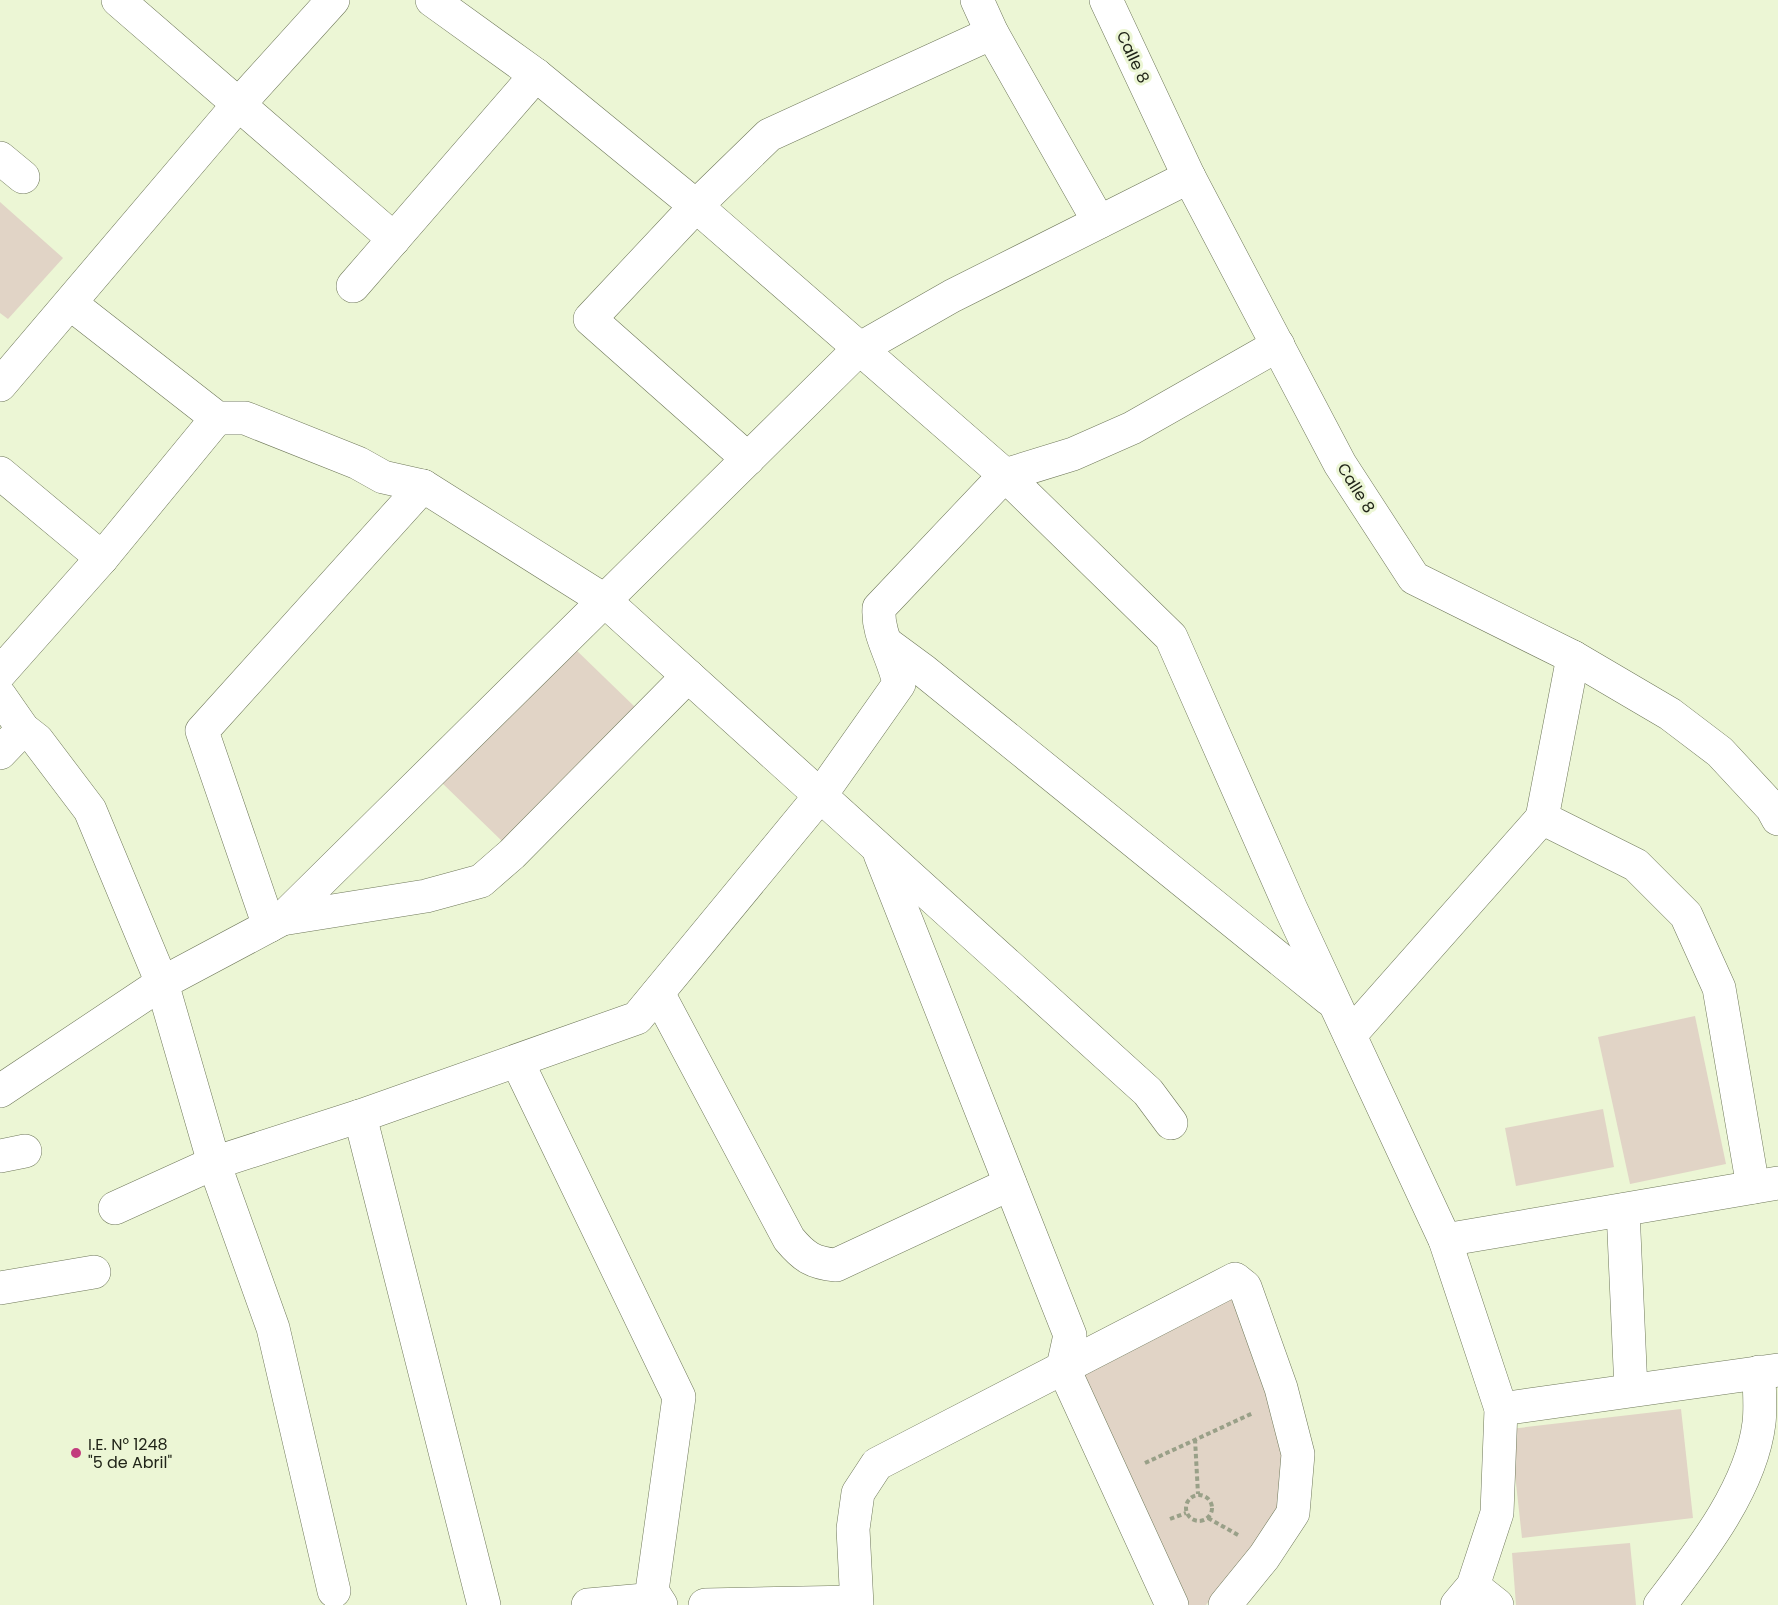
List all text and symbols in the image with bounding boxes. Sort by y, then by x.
street label: Calle 8 [1111,27,1155,87]
street label: Calle 8 [1332,458,1380,518]
place label: I.E. N° 1248 "5 de Abril" [88,1433,172,1474]
marker: I.E. N° 1248 "5 de Abril" [69,1446,83,1460]

